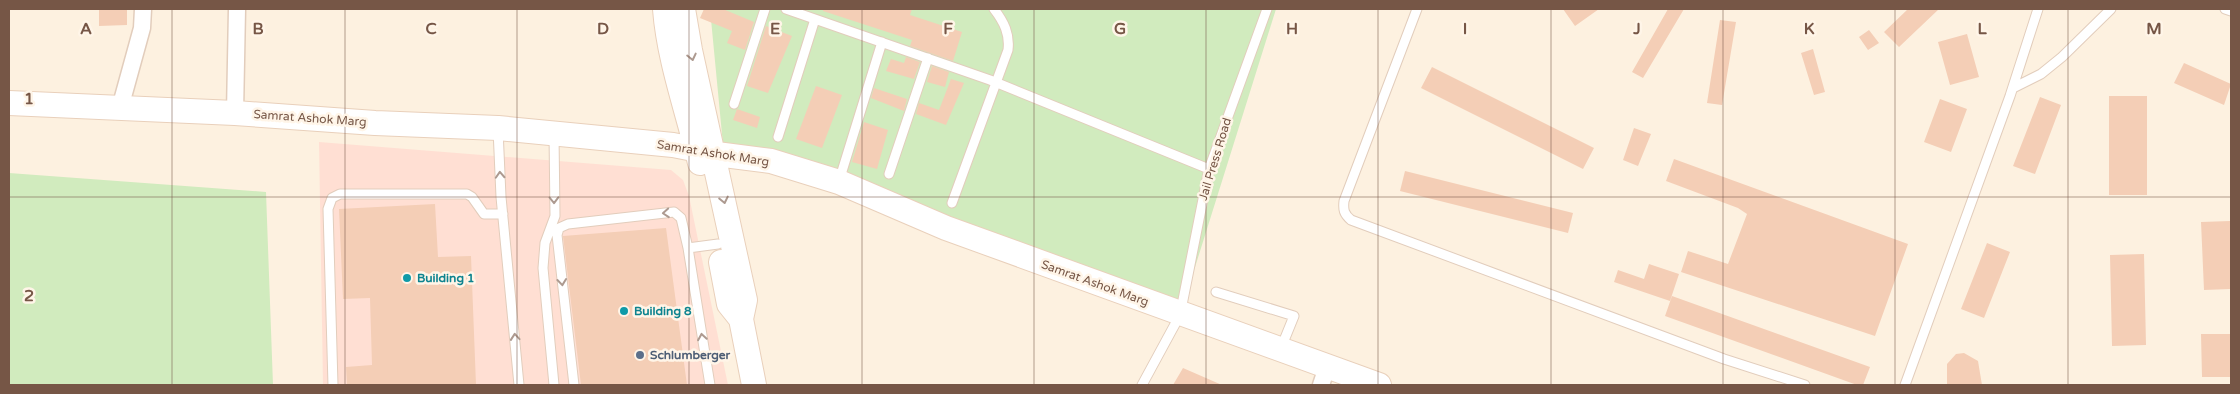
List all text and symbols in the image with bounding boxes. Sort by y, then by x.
text: A [80,19,92,39]
text: B [252,19,264,39]
text: C [425,19,437,39]
text: D [597,19,609,39]
text: E [770,19,780,39]
text: F [943,19,953,39]
text: G [1114,19,1126,39]
text: H [1286,19,1298,39]
text: I [1463,19,1467,39]
text: J [1632,19,1641,39]
text: K [1804,19,1815,39]
text: L [1977,19,1987,39]
text: M [2146,19,2162,39]
one-way arrow [686,52,697,61]
text: 1 [24,89,34,109]
street label: Samrat Ashok Marg [253,107,367,129]
street label: Jail Press Road [1196,116,1234,202]
street label: Samrat Ashok Marg [656,137,770,169]
one-way arrow [495,171,506,179]
one-way arrow [718,195,729,204]
one-way arrow [549,196,560,204]
one-way arrow [661,207,669,218]
street label: Samrat Ashok Marg [1039,257,1151,309]
place label: Building 1 [417,271,475,286]
marker: Building 1 [401,272,413,284]
one-way arrow [556,278,567,286]
text: 2 [24,286,34,306]
place label: Building 8 [634,304,692,319]
marker: Building 8 [618,305,630,317]
one-way arrow [510,332,521,340]
one-way arrow [698,333,708,341]
place label: Schlumberger [650,348,731,363]
marker: Schlumberger [634,349,646,361]

